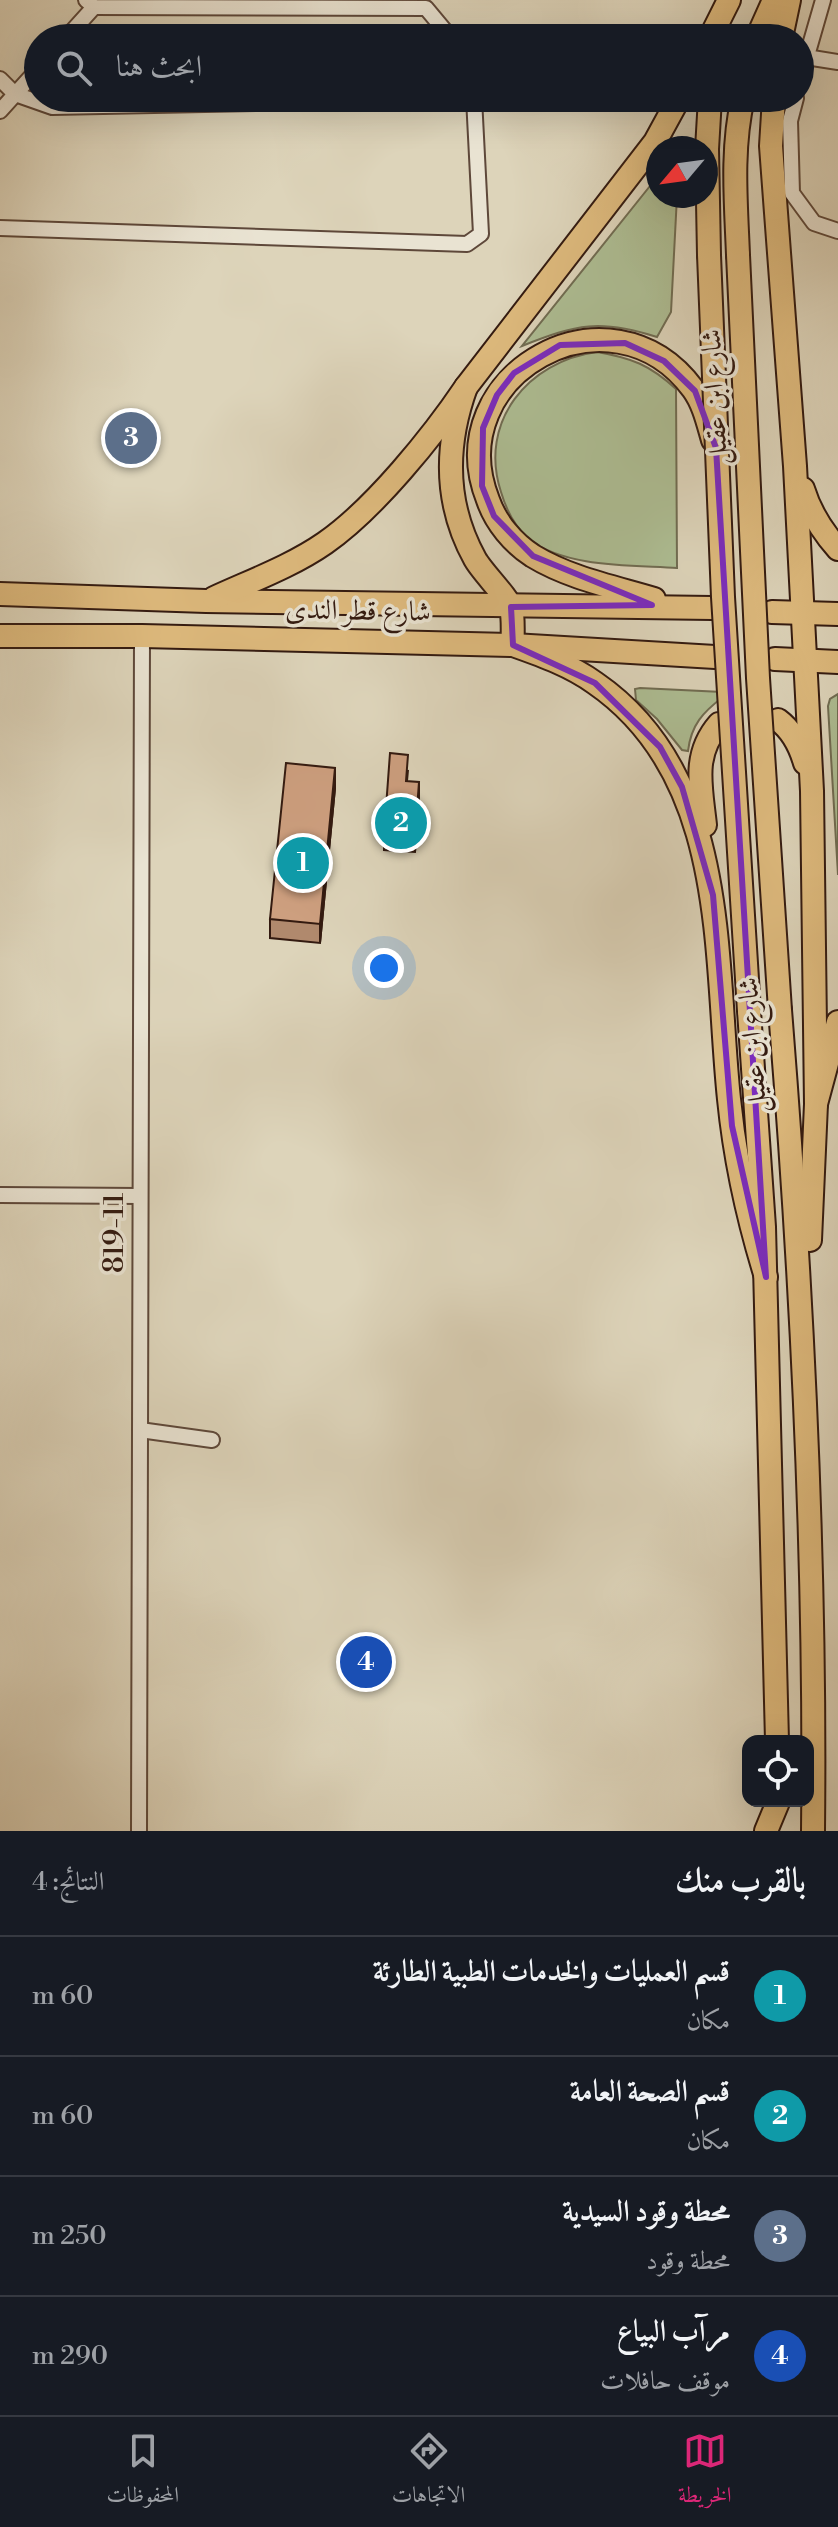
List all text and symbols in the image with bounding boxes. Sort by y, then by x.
search box [24,24,814,112]
icon: search [52,46,96,90]
text: ابحث هنا [116,48,202,86]
north arrow [646,136,718,208]
street label: شارع ابن عقيل [694,328,741,466]
pin: 3 [105,408,157,468]
street label: شارع قطر الندى [285,592,431,635]
pin: 2 [375,793,427,853]
pin: 1 [277,833,329,893]
your location [364,948,404,988]
street label: شارع ابن عقيل [731,976,780,1114]
street label: 819-11 [97,1193,132,1273]
pin: 4 [340,1632,392,1692]
map controls [742,1735,814,1807]
button: locate [742,1735,814,1807]
text: بالقرب منك [675,1860,806,1902]
text: النتائج: 4 [32,1866,104,1898]
text: قسم العمليات والخدمات الطبية الطارئة [373,1953,730,1991]
text: 60 m [32,1980,93,2012]
text: 1 [774,1980,786,2012]
text: مكان [686,2005,730,2037]
text: قسم الصحة العامة [570,2073,730,2111]
text: 60 m [32,2100,93,2132]
text: 2 [772,2100,788,2132]
text: مكان [686,2125,730,2157]
text: محطة وقود السيدية [562,2193,730,2231]
text: 250 m [32,2220,107,2252]
text: 3 [772,2220,788,2252]
text: محطة وقود [646,2245,730,2277]
text: مرآب البياع [617,2313,730,2351]
text: 290 m [32,2340,108,2372]
text: 4 [771,2340,789,2372]
text: موقف حافلات [600,2365,730,2397]
tab: المحفوظات [106,2429,179,2516]
tab: الاتجاهات [392,2429,465,2516]
tab: الخريطة [678,2429,732,2516]

